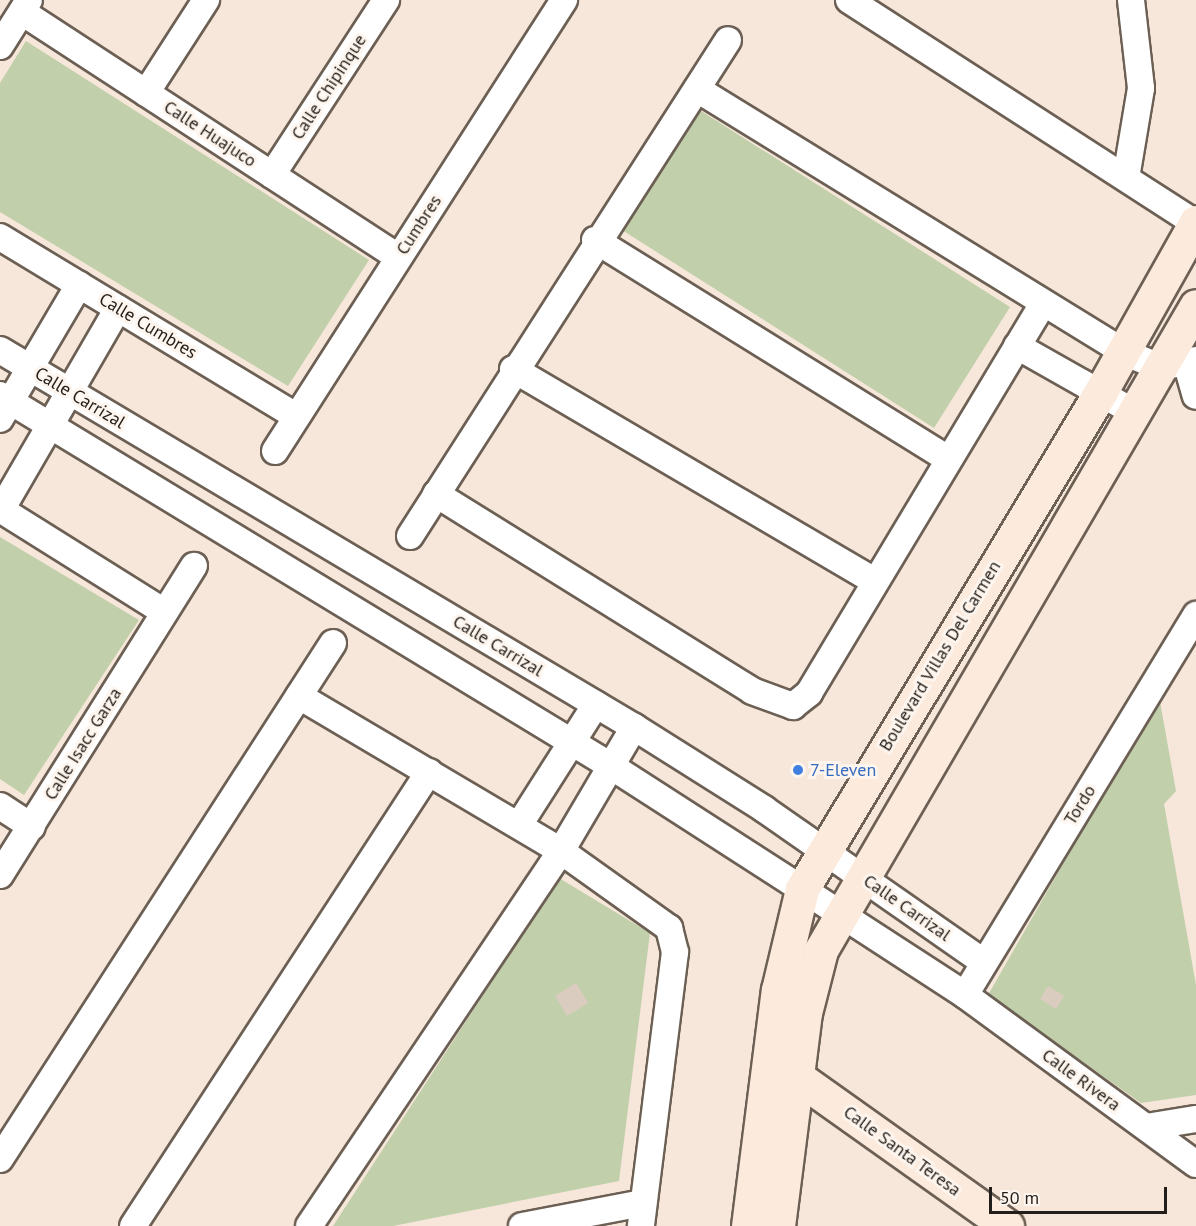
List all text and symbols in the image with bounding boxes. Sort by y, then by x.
street label: Calle Chipinque [287,30,371,144]
street label: Calle Huajuco [160,96,260,172]
street label: Cumbres [392,191,446,259]
street label: Calle Cumbres [95,288,201,364]
street label: Calle Carrizal [31,363,129,433]
street label: Boulevard Villas Del Carmen [874,557,1006,755]
street label: Calle Carrizal [449,611,547,681]
street label: Calle Isacc Garza [40,684,126,804]
place label: 7-Eleven [810,759,876,781]
marker: 7-Eleven [791,763,805,777]
street label: Tordo [1060,781,1100,829]
street label: Calle Carrizal [859,870,955,946]
street label: Calle Rivera [1038,1044,1124,1116]
street label: Calle Santa Teresa [839,1101,965,1201]
scale bar [992,1175,1170,1213]
text: 50 m [1000,1186,1039,1209]

